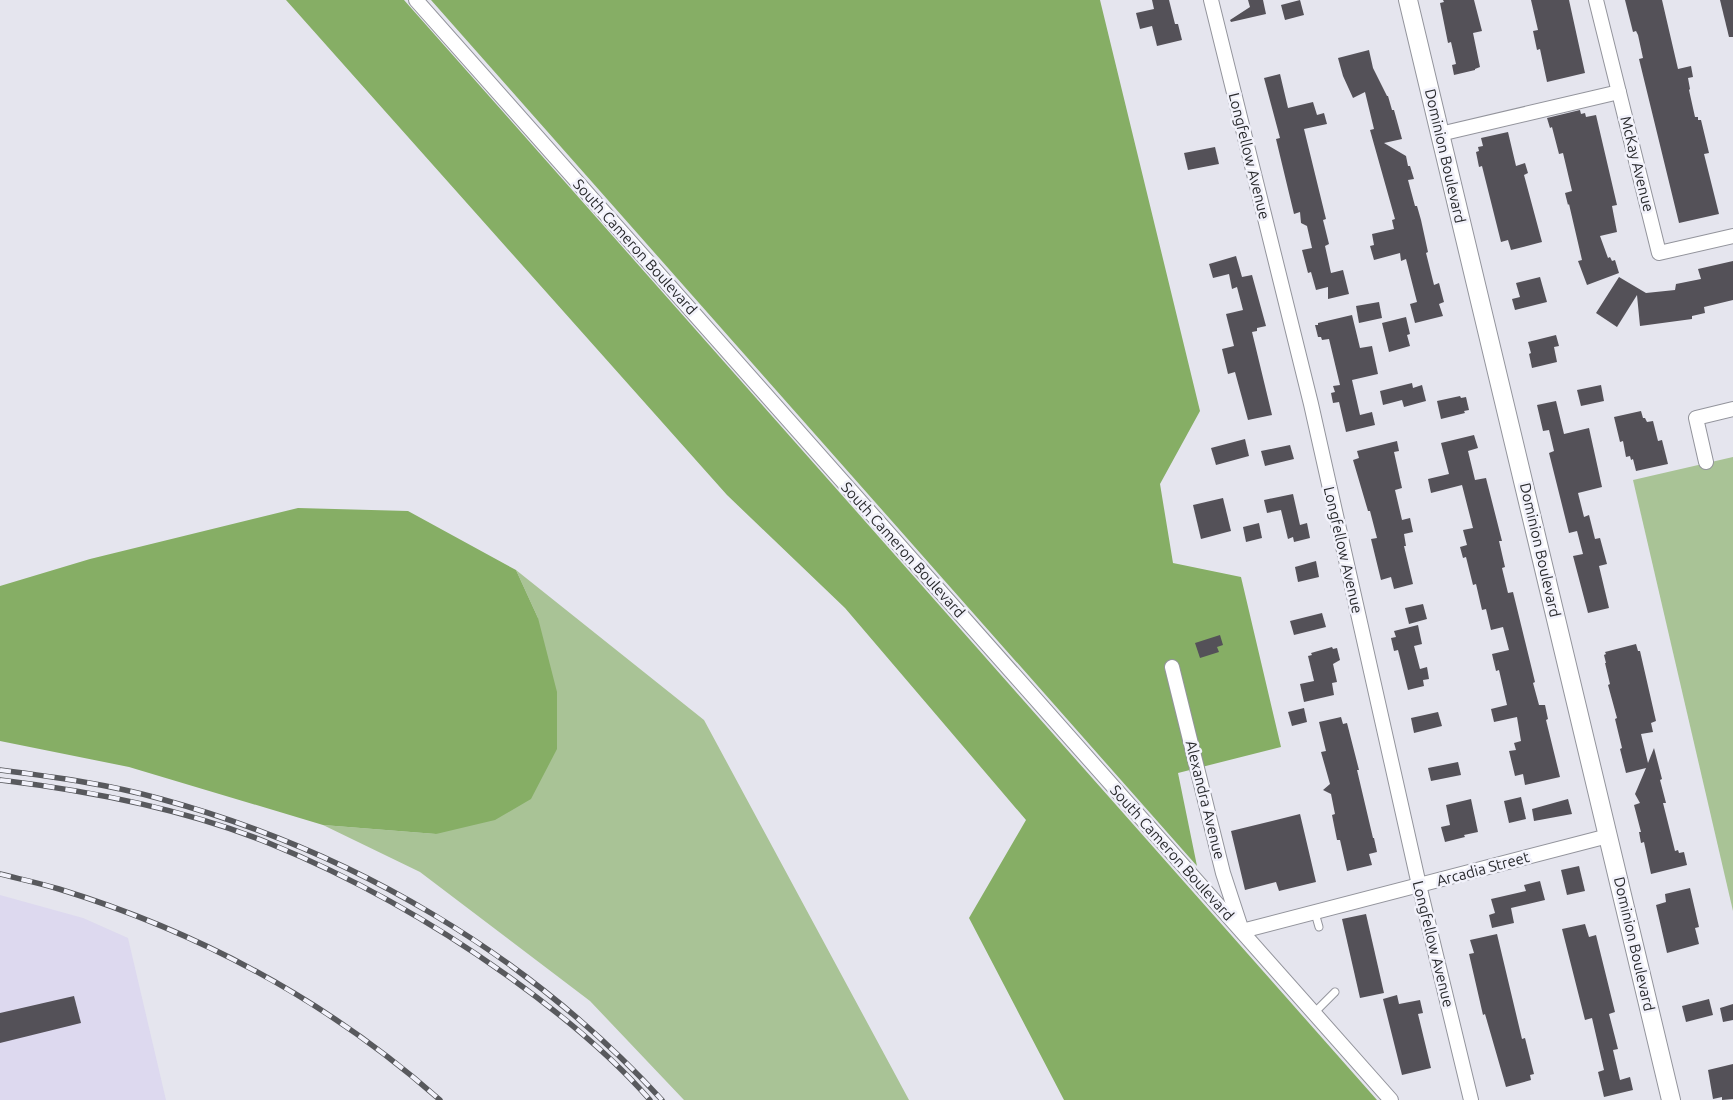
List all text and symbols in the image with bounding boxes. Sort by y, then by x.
street label: Dominion Boulevard [1422,87,1469,225]
street label: Longfellow Avenue [1226,91,1273,221]
street label: McKay Avenue [1617,114,1658,213]
street label: South Cameron Boulevard [570,175,701,318]
street label: South Cameron Boulevard [838,478,969,621]
street label: Dominion Boulevard [1517,481,1564,619]
street label: Longfellow Avenue [1321,485,1366,615]
street label: Alexandra Avenue [1182,739,1228,861]
street label: South Cameron Boulevard [1107,781,1238,924]
street label: Arcadia Street [1435,848,1531,889]
street label: Dominion Boulevard [1611,875,1658,1013]
street label: Longfellow Avenue [1410,879,1457,1009]

